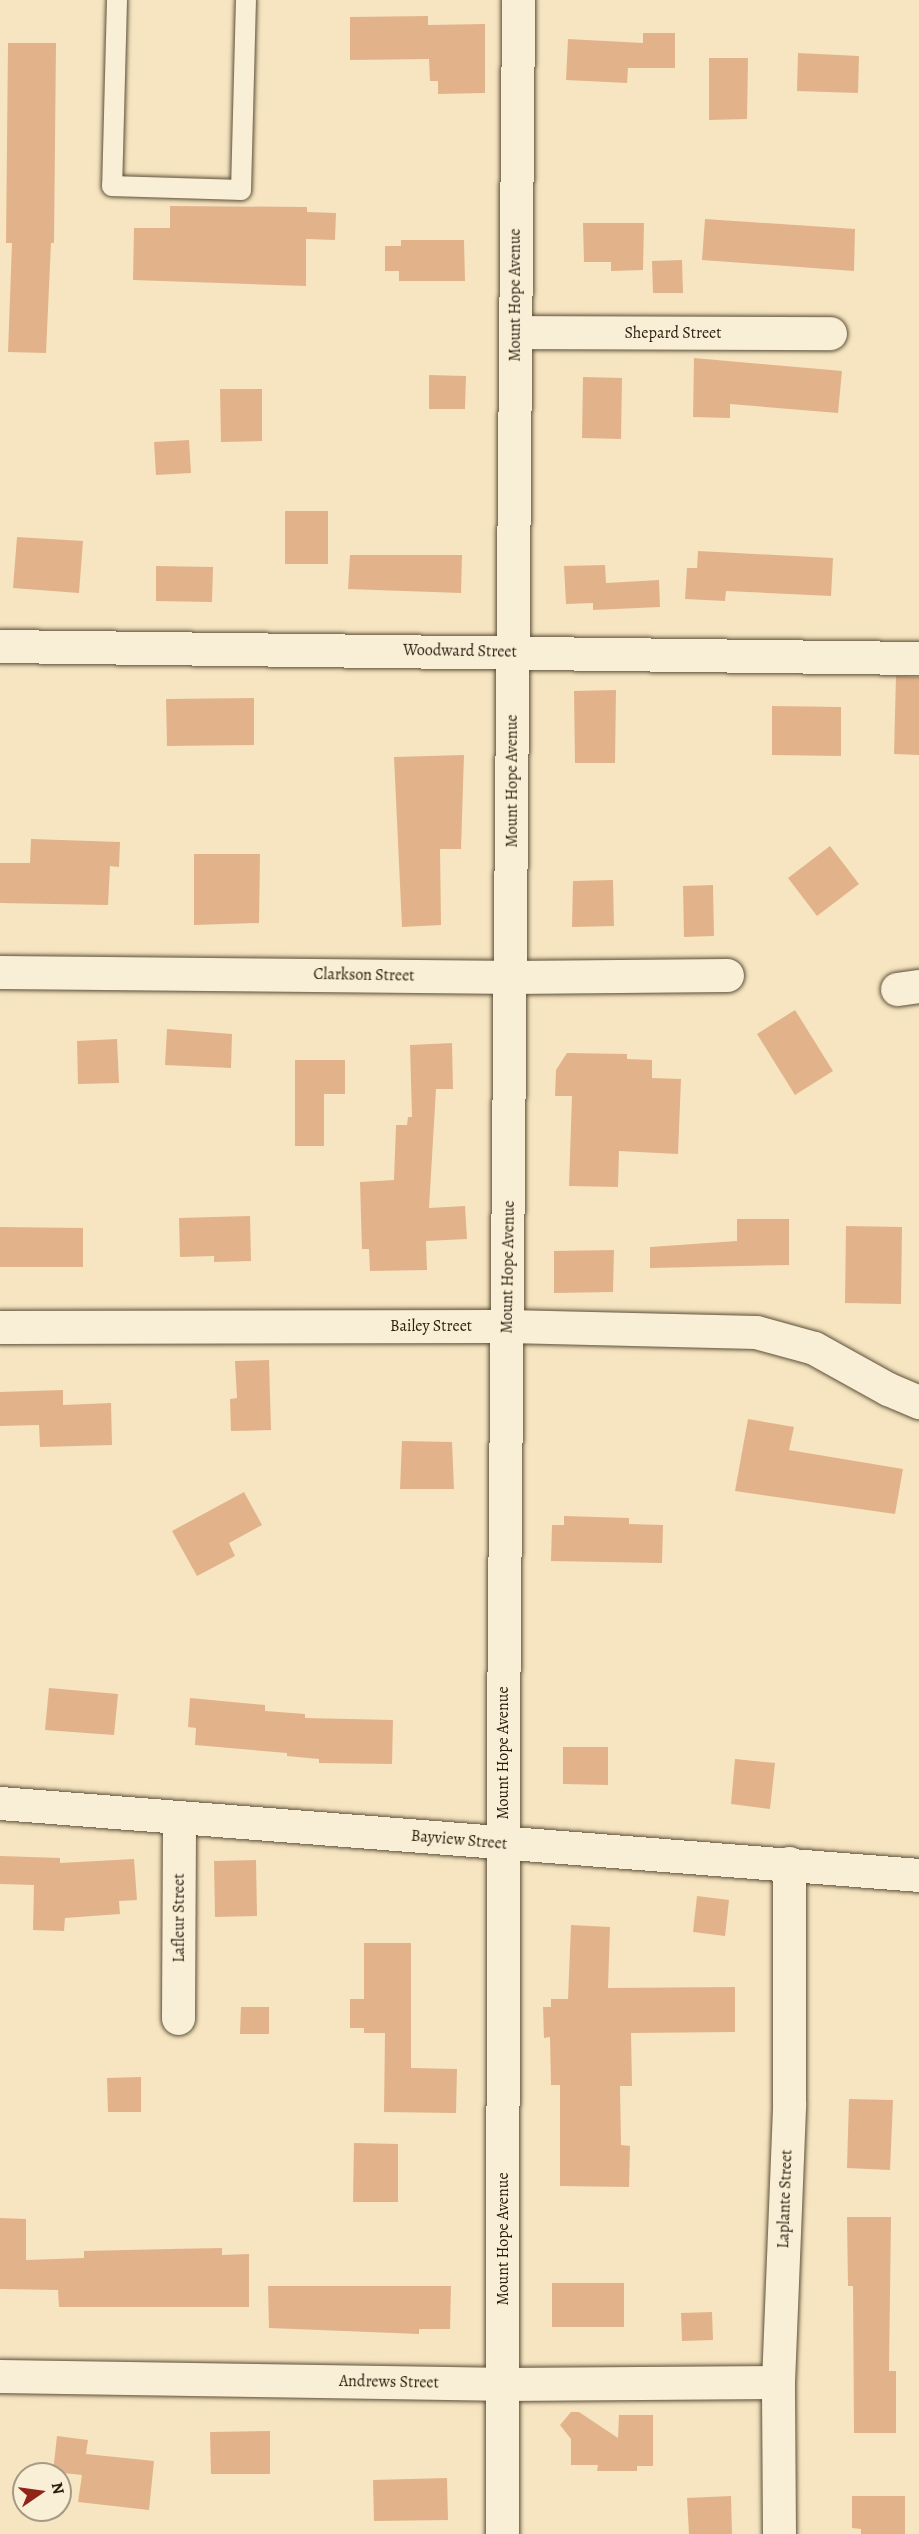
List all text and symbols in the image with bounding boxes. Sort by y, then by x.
street label: Mount Hope Avenue [505,228,525,362]
street label: Shepard Street [624,323,722,343]
street label: Woodward Street [403,640,517,662]
street label: Mount Hope Avenue [502,714,522,848]
street label: Clarkson Street [313,965,415,985]
street label: Mount Hope Avenue [497,1200,519,1334]
street label: Bailey Street [390,1316,472,1336]
street label: Mount Hope Avenue [493,1686,513,1820]
street label: Bayview Street [410,1826,508,1854]
street label: Lafleur Street [169,1873,189,1963]
street label: Laplante Street [774,2149,796,2249]
street label: Mount Hope Avenue [493,2172,513,2306]
street label: Andrews Street [339,2372,439,2392]
north arrow [12,2462,72,2522]
text: N [46,2480,70,2497]

